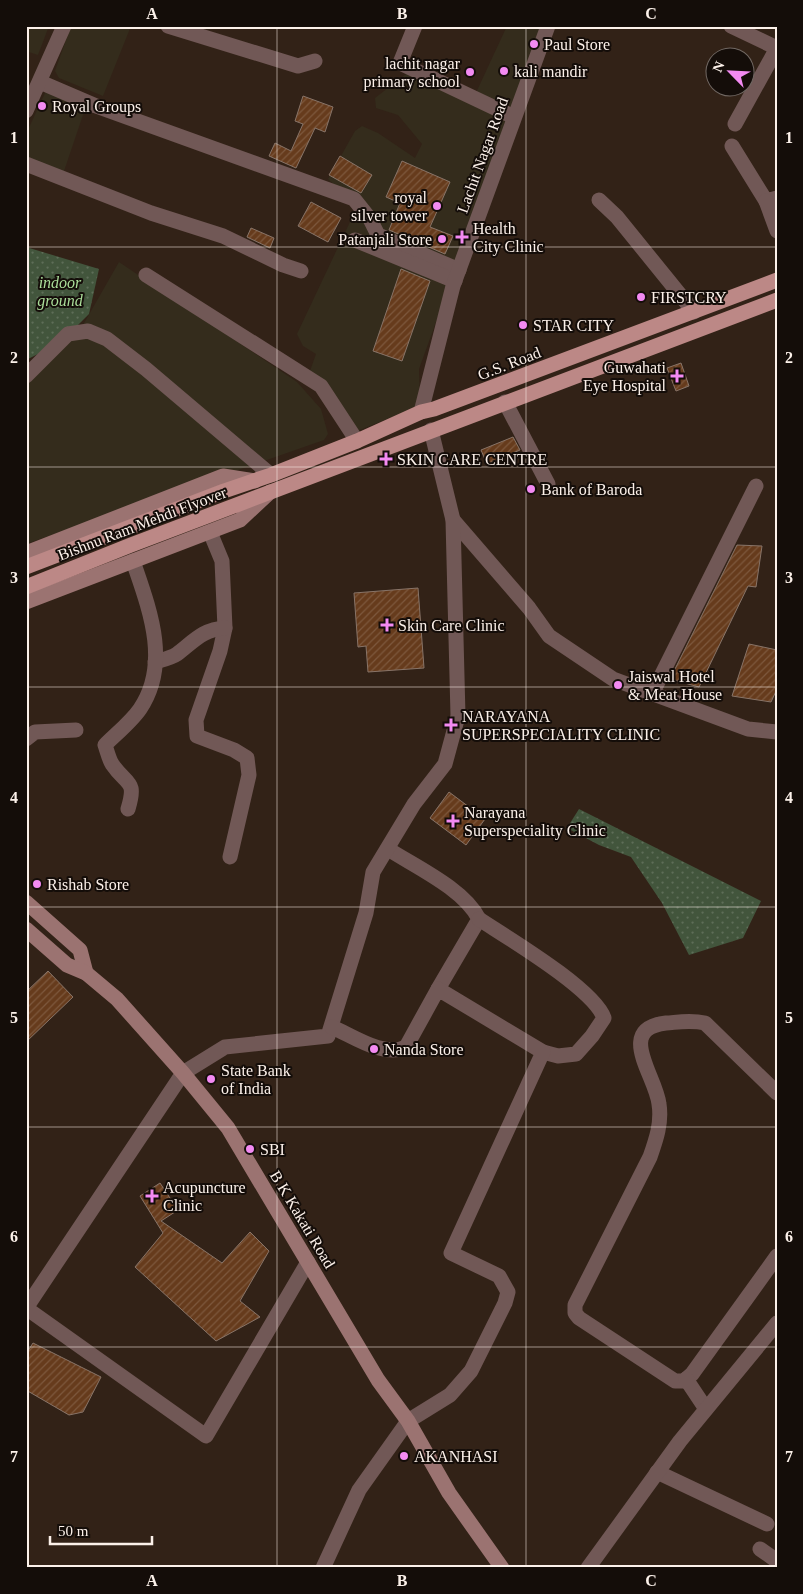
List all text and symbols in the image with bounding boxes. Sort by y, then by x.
text: A [146,5,158,22]
text: B [397,5,408,22]
text: C [645,5,657,22]
place label: Paul Store [544,36,610,53]
marker: Paul Store [528,38,540,50]
north arrow [706,48,756,98]
place label: lachit nagar primary school [364,55,461,91]
text: N [710,59,727,75]
place label: kali mandir [514,63,588,80]
marker: kali mandir [498,65,510,77]
marker: lachit nagar primary school [464,66,476,78]
street label: Lachit Nagar Road [454,95,512,216]
place label: Royal Groups [52,98,141,116]
marker: Royal Groups [36,100,48,112]
text: 1 [10,129,18,146]
text: 1 [785,129,793,146]
place label: royal silver tower [351,189,428,224]
marker: royal silver tower [431,200,443,212]
place label: Health City Clinic [473,220,544,256]
marker: Health City Clinic [455,230,469,244]
place label: Patanjali Store [338,231,432,249]
marker: Patanjali Store [436,233,448,245]
park label: indoor ground [37,274,84,310]
place label: FIRSTCRY [651,289,727,306]
marker: FIRSTCRY [635,291,647,303]
place label: STAR CITY [533,317,614,334]
marker: STAR CITY [517,319,529,331]
street label: G.S. Road [475,344,543,383]
text: 2 [10,349,18,366]
text: 2 [785,349,793,366]
place label: Guwahati Eye Hospital [583,359,667,395]
marker: Guwahati Eye Hospital [670,369,684,383]
place label: SKIN CARE CENTRE [397,451,547,468]
marker: SKIN CARE CENTRE [379,452,393,466]
place label: Bank of Baroda [541,481,642,498]
street label: Bishnu Ram Mehdi Flyover [56,483,230,564]
marker: Bank of Baroda [525,483,537,495]
text: 3 [10,569,18,586]
text: 3 [785,569,793,586]
place label: Skin Care Clinic [398,617,505,634]
marker: Skin Care Clinic [380,618,394,632]
place label: Jaiswal Hotel & Meat House [628,668,722,703]
marker: Jaiswal Hotel & Meat House [612,679,624,691]
place label: NARAYANA SUPERSPECIALITY CLINIC [462,708,660,743]
marker: NARAYANA SUPERSPECIALITY CLINIC [444,718,458,732]
text: 4 [10,789,18,806]
text: 4 [785,789,793,806]
place label: Narayana Superspeciality Clinic [464,804,606,840]
marker: Narayana Superspeciality Clinic [446,814,460,828]
place label: Rishab Store [47,876,129,893]
marker: Rishab Store [31,878,43,890]
text: 5 [10,1009,18,1026]
text: 5 [785,1009,793,1026]
place label: Nanda Store [384,1041,464,1058]
marker: Nanda Store [368,1043,380,1055]
place label: State Bank of India [221,1062,291,1097]
marker: State Bank of India [205,1073,217,1085]
place label: SBI [260,1141,285,1158]
marker: SBI [244,1143,256,1155]
street label: B K Kakati Road [267,1167,338,1271]
place label: Acupuncture Clinic [163,1179,246,1214]
marker: Acupuncture Clinic [145,1189,159,1203]
text: 6 [10,1228,18,1245]
text: 6 [785,1228,793,1245]
text: 7 [10,1448,18,1465]
place label: AKANHASI [414,1448,498,1465]
text: 7 [785,1448,793,1465]
marker: AKANHASI [398,1450,410,1462]
scale bar [50,1514,152,1546]
text: 50 m [58,1523,89,1539]
text: A [146,1572,158,1589]
text: B [397,1572,408,1589]
text: C [645,1572,657,1589]

